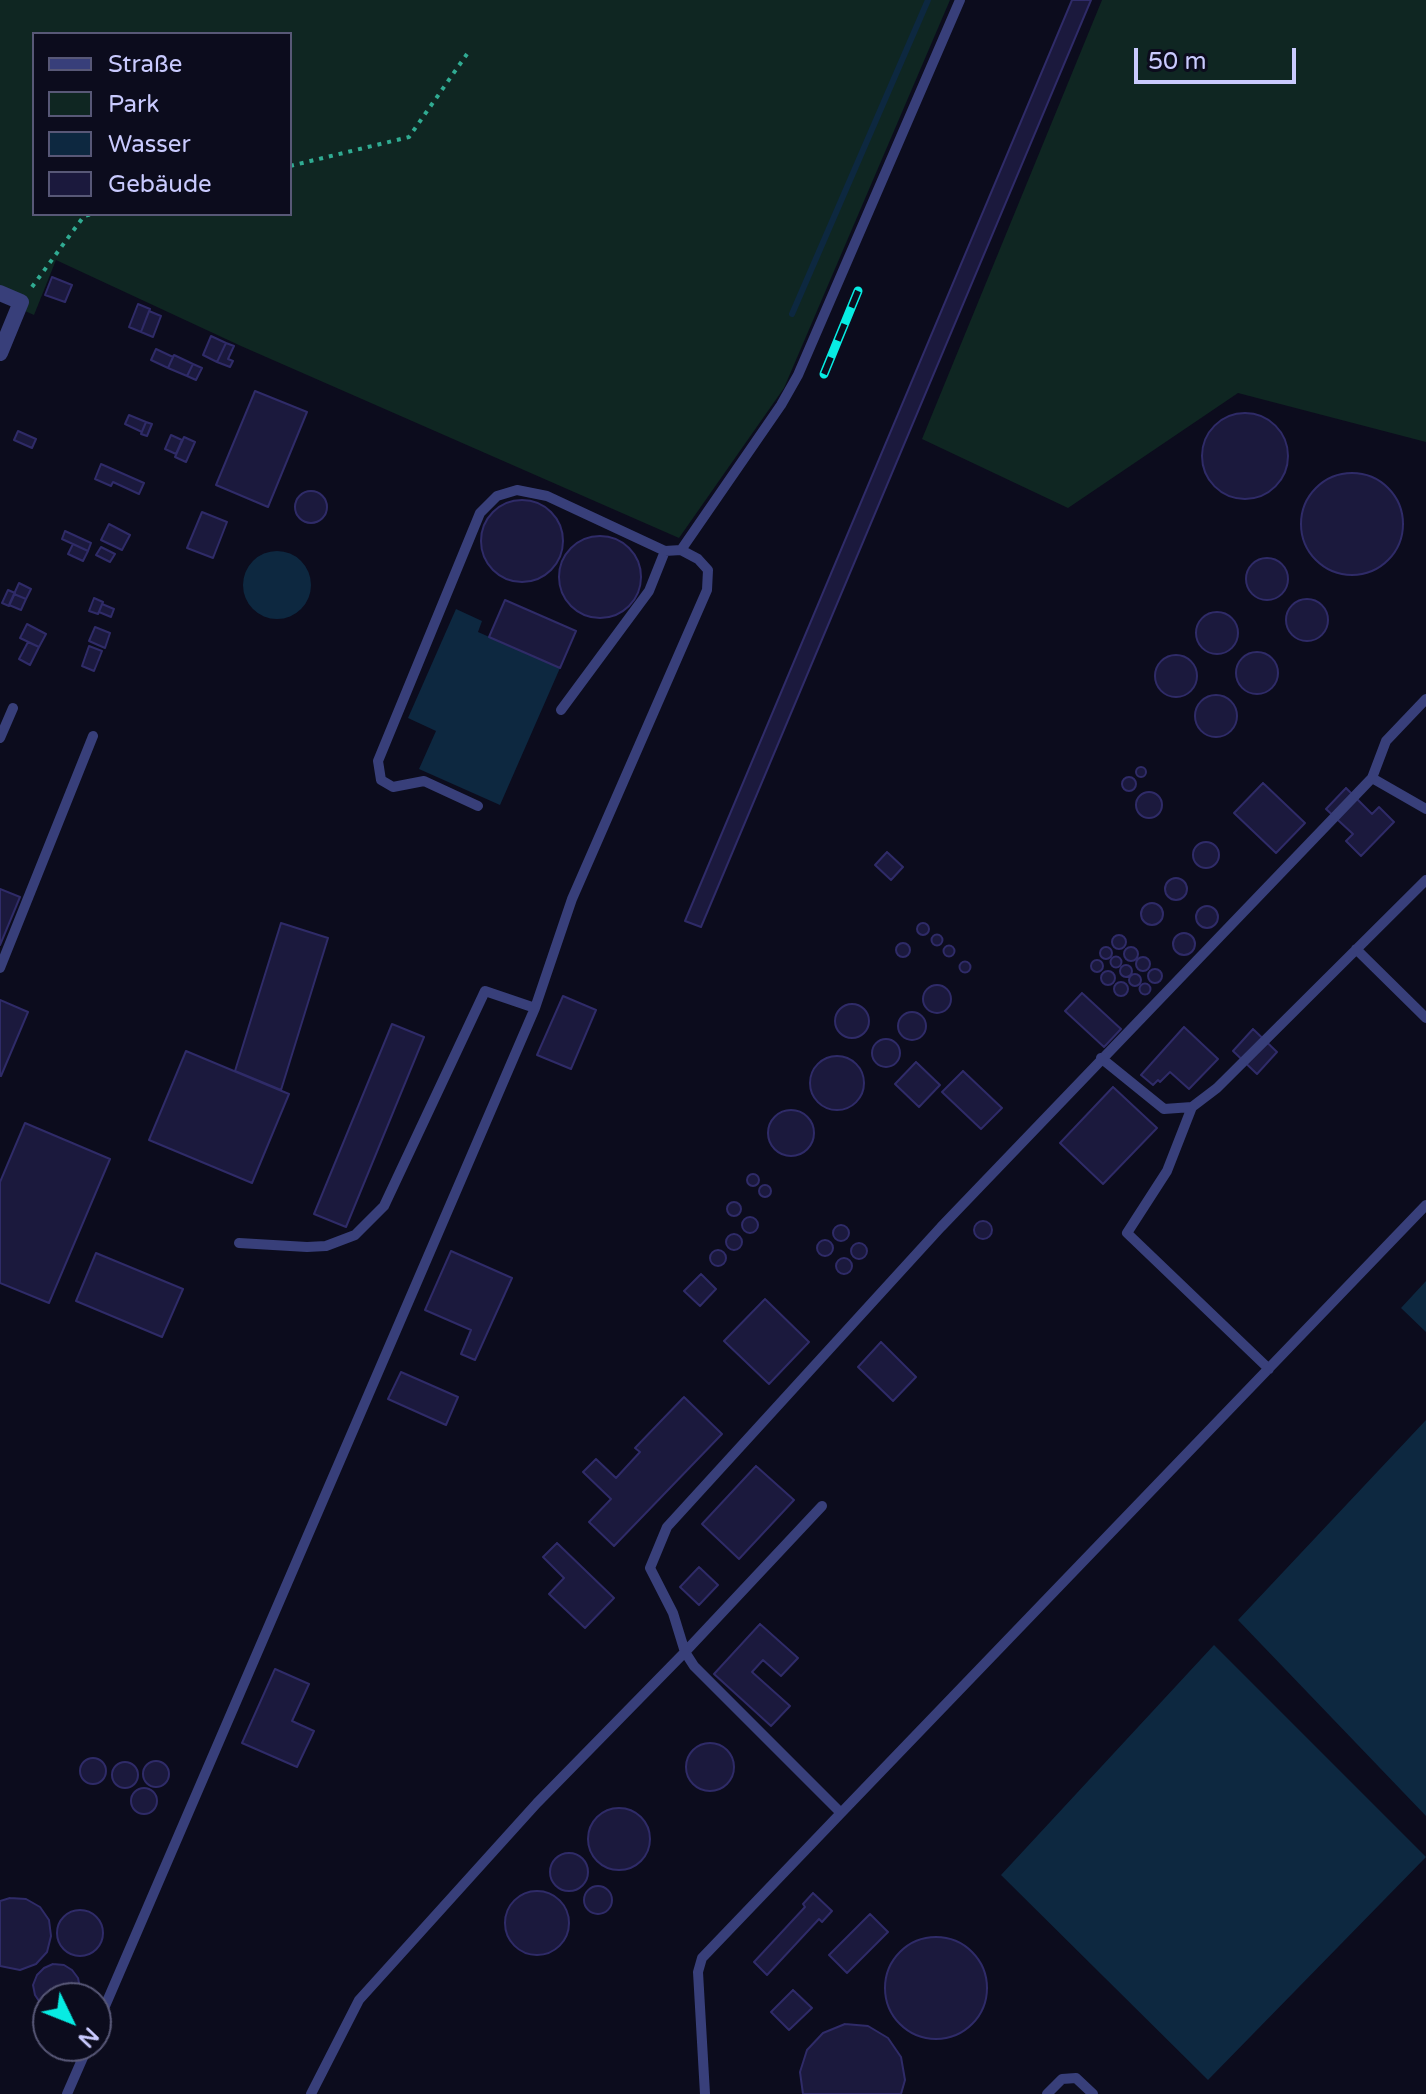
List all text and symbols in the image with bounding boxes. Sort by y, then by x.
legend [32,32,292,216]
scale bar [1138,32,1300,82]
text: 50 m [1148,47,1206,76]
text: Straße [108,50,182,79]
text: Park [108,90,159,119]
text: Wasser [108,130,191,159]
text: Gebäude [108,170,212,199]
north arrow [32,1982,112,2062]
text: N [73,2022,104,2052]

